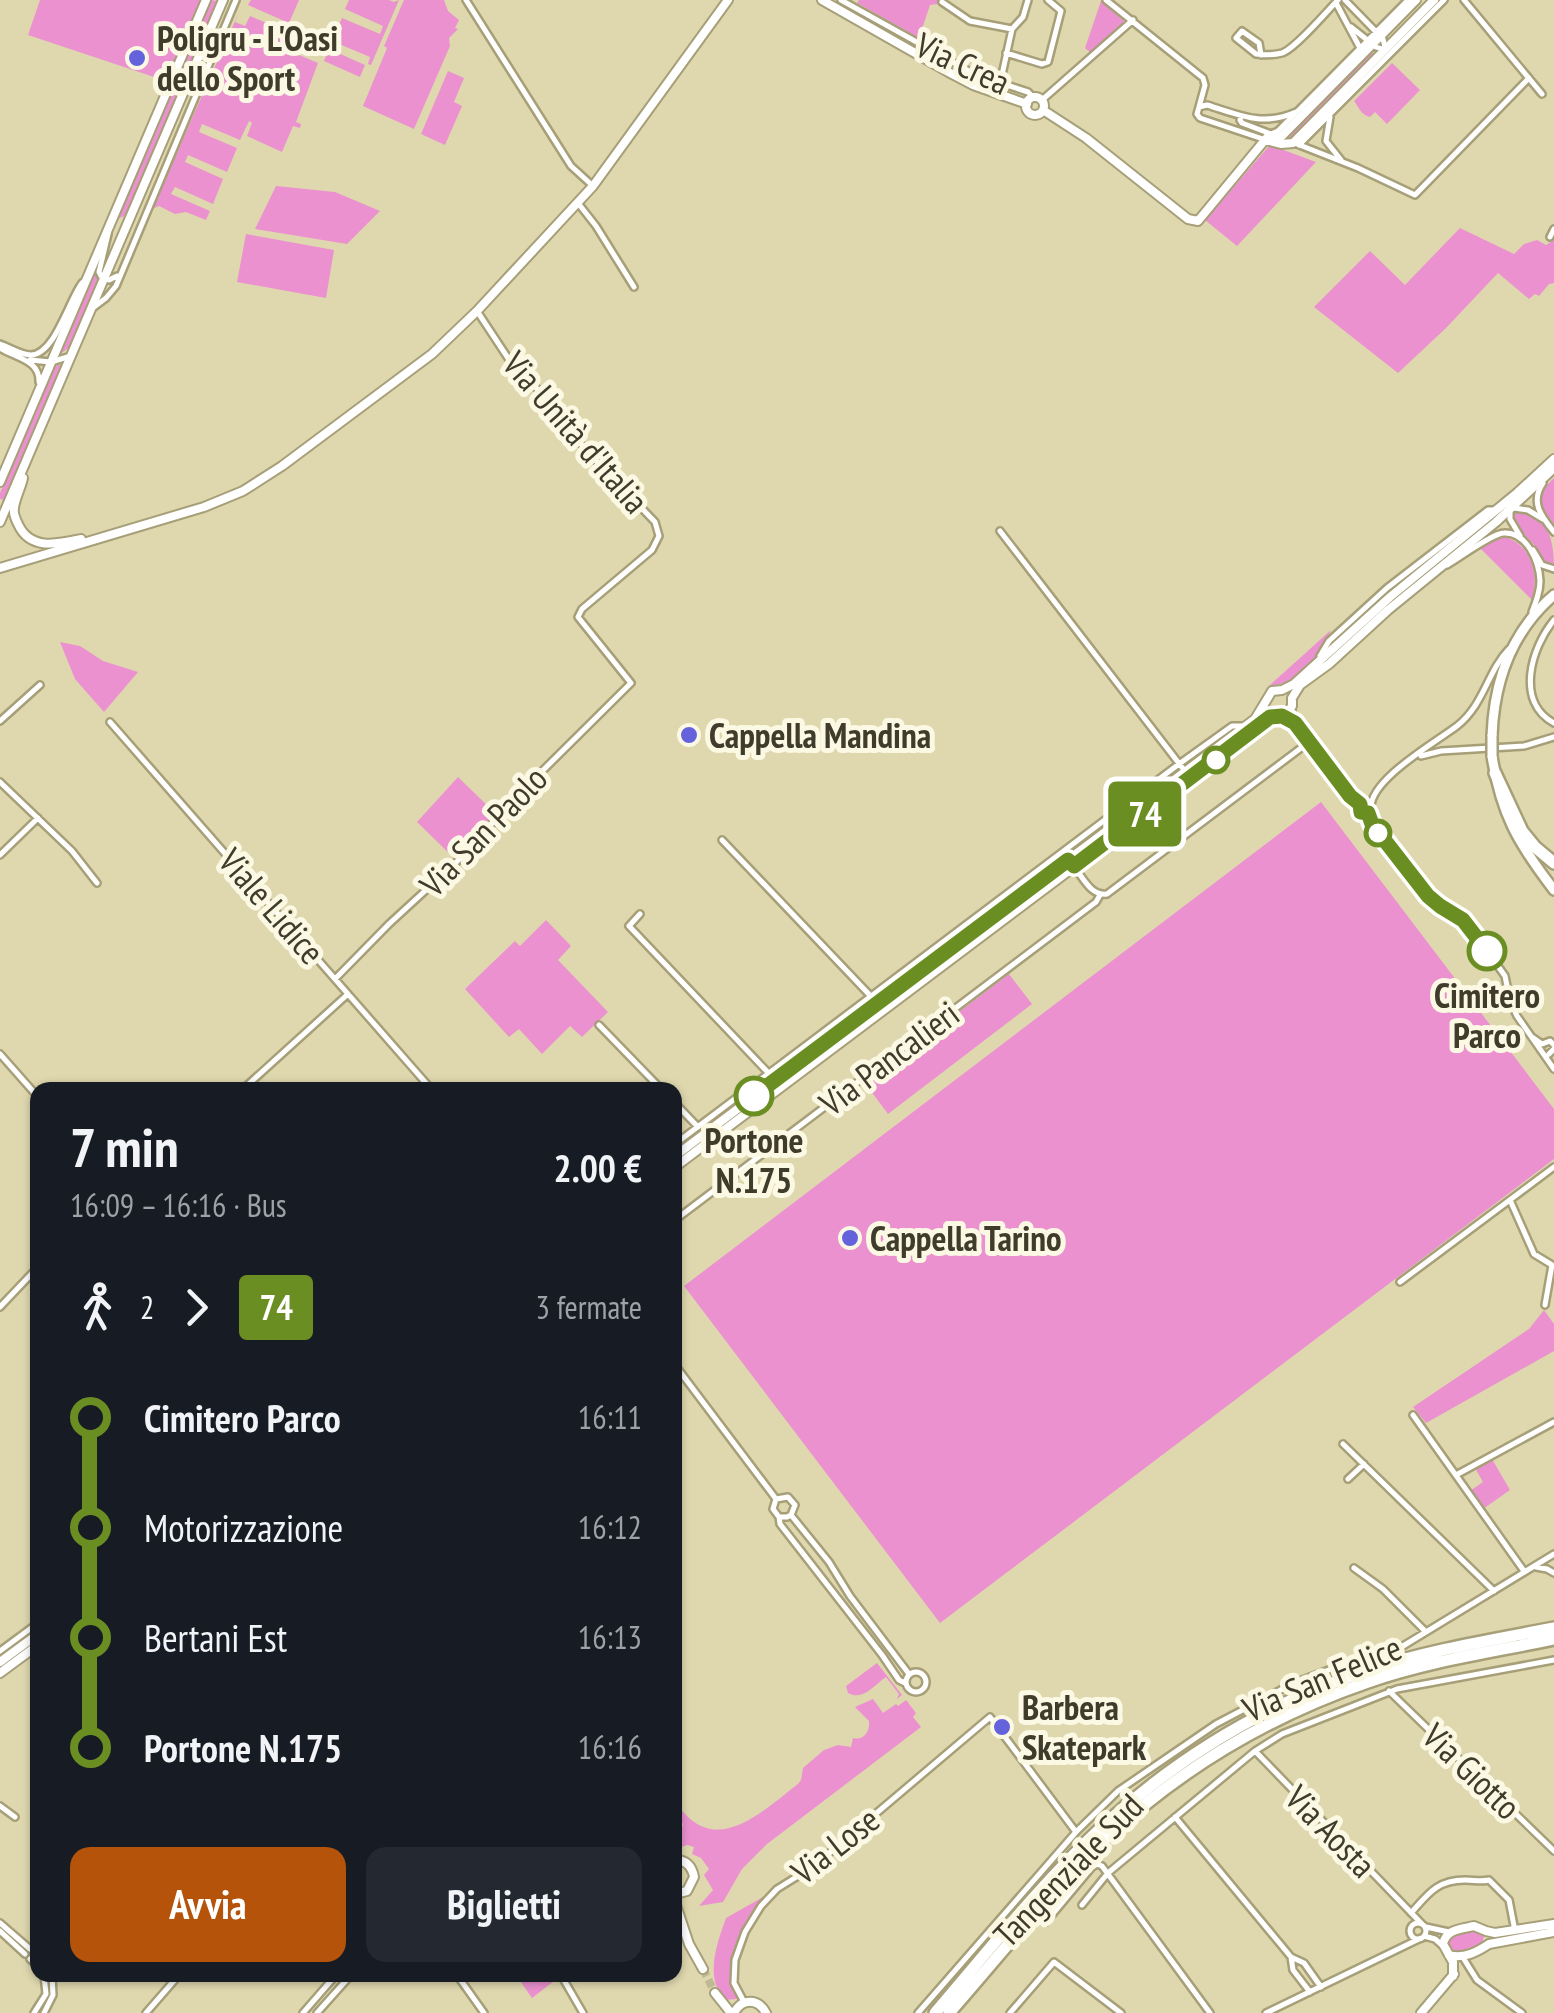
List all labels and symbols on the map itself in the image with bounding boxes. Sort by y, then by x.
place label: Poligru - L'Oasi dello Sport [157,15,338,101]
street label: Via Crea [908,21,1018,105]
marker: Poligru - L'Oasi dello Sport [126,47,148,69]
street label: Via Unità d'Italia [492,341,659,523]
place label: Cappella Mandina [709,712,931,758]
marker: Cappella Mandina [678,724,700,746]
unlabelled marker [1203,747,1229,773]
street label: Via San Paolo [409,756,557,907]
line badge: 74 [1100,782,1190,846]
unlabelled marker [1365,820,1391,846]
street label: Viale Lidice [208,838,335,974]
marker: Cimitero Parco [1468,932,1506,970]
place label: Cimitero Parco [1434,972,1540,1058]
street label: Via Pancalieri [809,990,968,1126]
marker: Portone N.175 [735,1077,773,1115]
place label: Portone N.175 [705,1117,803,1203]
place label: Cappella Tarino [870,1215,1062,1261]
marker: Cappella Tarino [839,1227,861,1249]
street label: Via San Felice [1235,1624,1408,1732]
place label: Barbera Skatepark [1022,1684,1147,1770]
street label: Via Giotto [1412,1712,1531,1829]
marker: Barbera Skatepark [991,1716,1013,1738]
street label: Via Aosta [1275,1774,1386,1887]
street label: Tangenziale Sud [983,1783,1153,1957]
street label: Via Lose [781,1796,888,1894]

